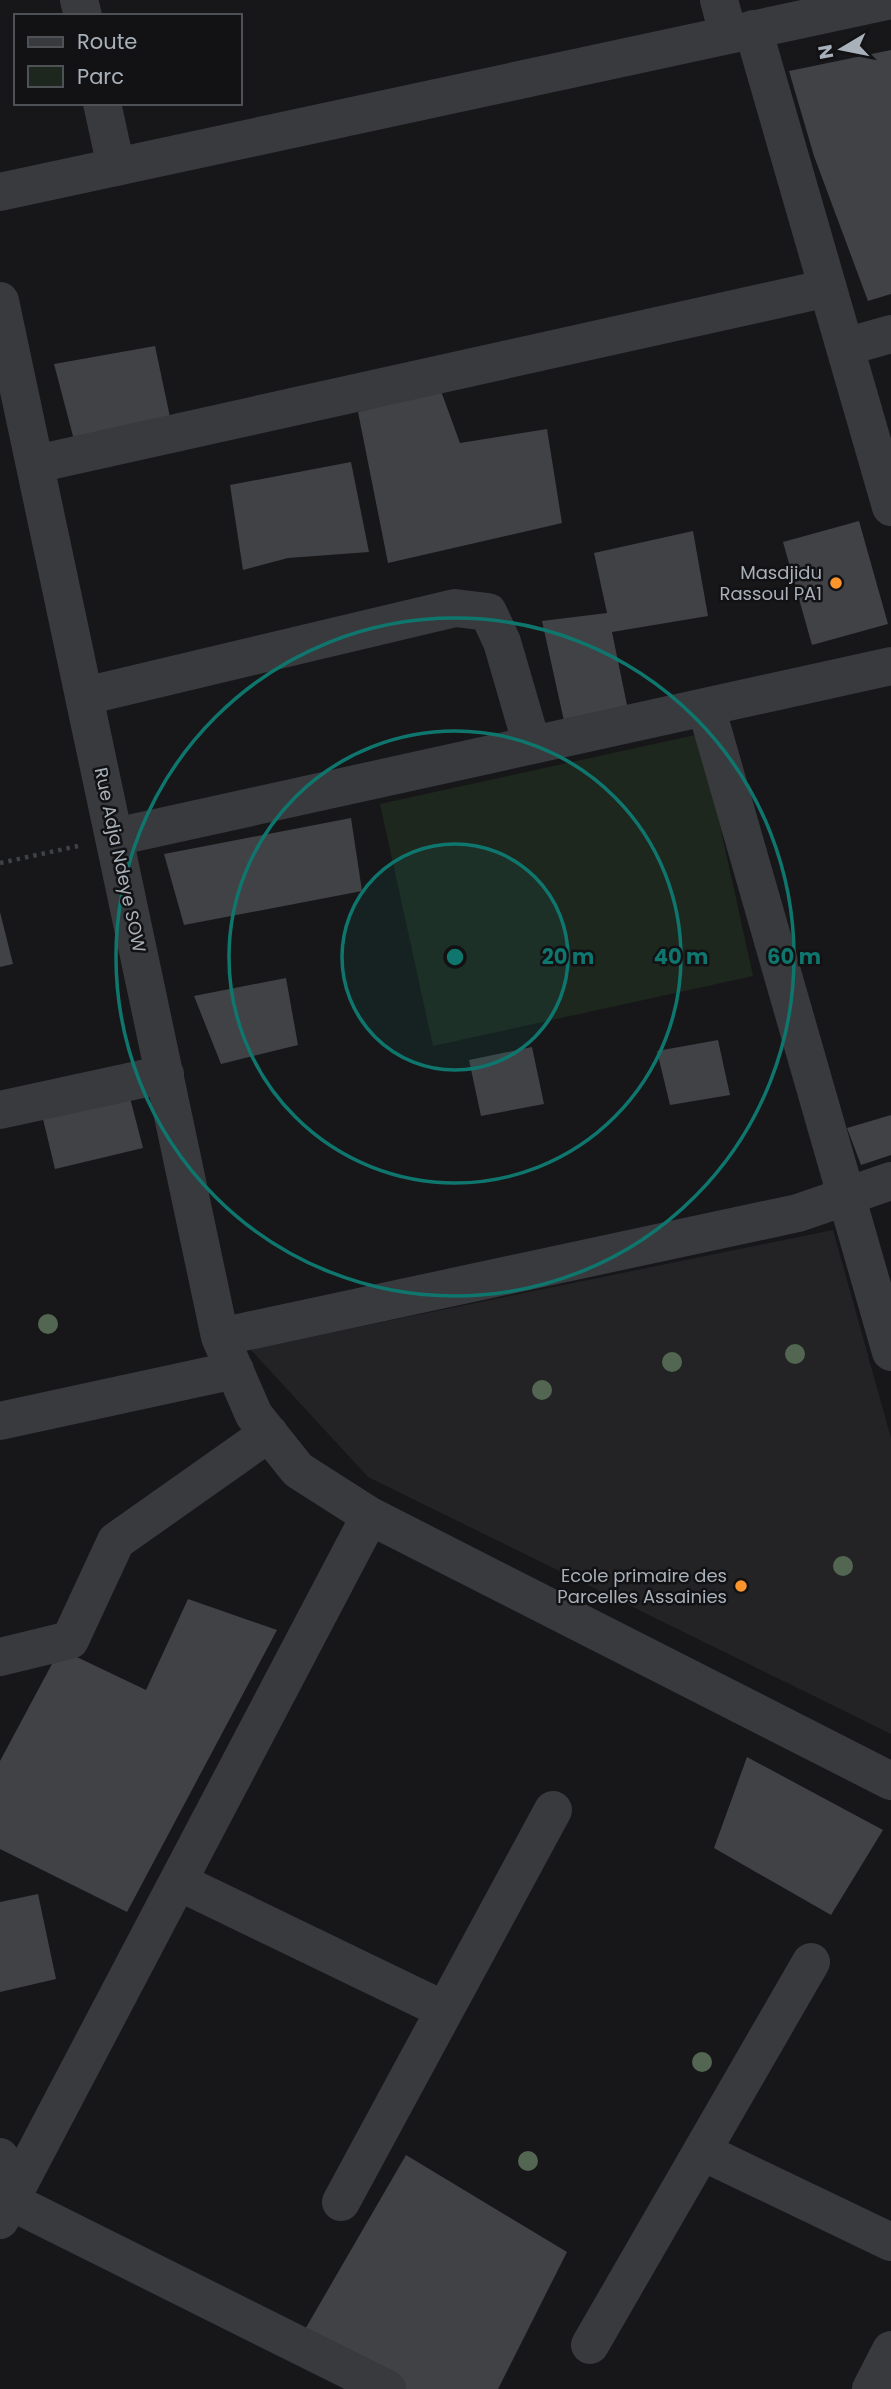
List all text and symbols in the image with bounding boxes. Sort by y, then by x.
legend [14,14,242,105]
north arrow [807,14,877,84]
text: Route [77,27,137,56]
text: N [811,42,840,61]
text: Parc [77,62,124,91]
place label: Masdjidu Rassoul PA1 [720,560,822,606]
marker: Masdjidu Rassoul PA1 [828,575,844,591]
street label: Rue Adja Ndeye SOW [89,765,152,955]
text: 20 m [542,942,594,971]
text: 40 m [654,942,708,971]
text: 60 m [767,942,821,971]
centre of rings [443,945,467,969]
place label: Ecole primaire des Parcelles Assainies [557,1563,727,1609]
marker: Ecole primaire des Parcelles Assainies [733,1578,749,1594]

